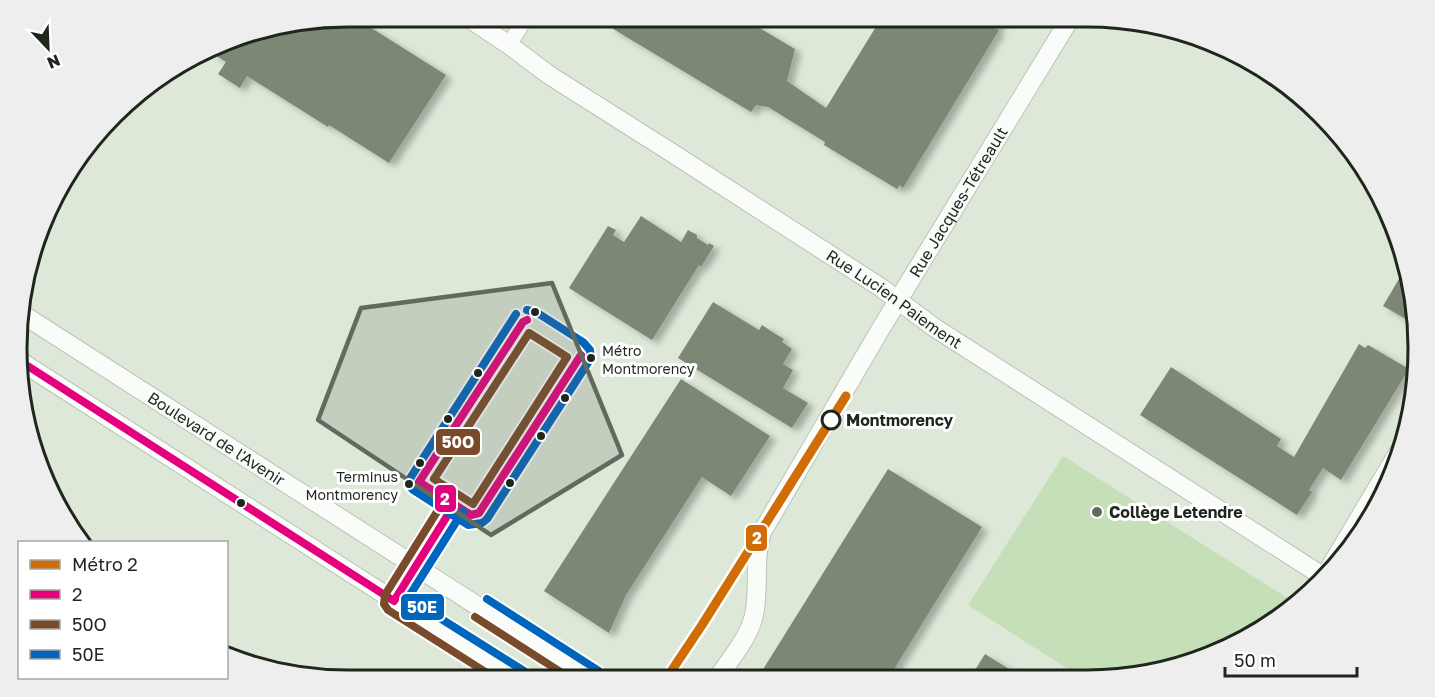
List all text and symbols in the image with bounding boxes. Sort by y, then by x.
north arrow [18,18,78,78]
text: N [44,50,63,73]
street label: Rue Jacques-Tétreault [905,123,1012,281]
street label: Rue Lucien Paiement [823,245,966,353]
unlabelled marker [529,306,541,318]
place label: Métro Montmorency [602,342,695,377]
marker: Métro Montmorency [585,352,597,364]
unlabelled marker [472,367,484,379]
street label: Boulevard de l'Avenir [144,387,289,490]
unlabelled marker [559,392,571,404]
marker: Montmorency [821,410,841,430]
place label: Montmorency [846,410,954,430]
unlabelled marker [442,413,454,425]
line badge: 50O [435,428,481,456]
unlabelled marker [535,430,547,442]
text: 50O [442,432,474,452]
unlabelled marker [414,457,426,469]
place label: Terminus Montmorency [305,468,398,503]
unlabelled marker [504,477,516,489]
marker: Terminus Montmorency [403,478,415,490]
line badge: 2 [434,484,457,513]
text: 2 [440,489,450,509]
unlabelled marker [235,497,247,509]
place label: Collège Letendre [1109,502,1243,522]
marker: Collège Letendre [1090,505,1104,519]
line badge: 2 [745,524,768,552]
text: 2 [752,528,762,548]
legend [18,541,228,679]
text: Métro 2 [72,553,138,575]
text: 2 [72,583,82,605]
line badge: 50E [400,593,445,621]
text: 50E [407,597,437,617]
text: 50O [72,613,107,635]
scale bar [1225,640,1357,678]
text: 50E [72,643,105,665]
text: 50 m [1234,649,1276,671]

